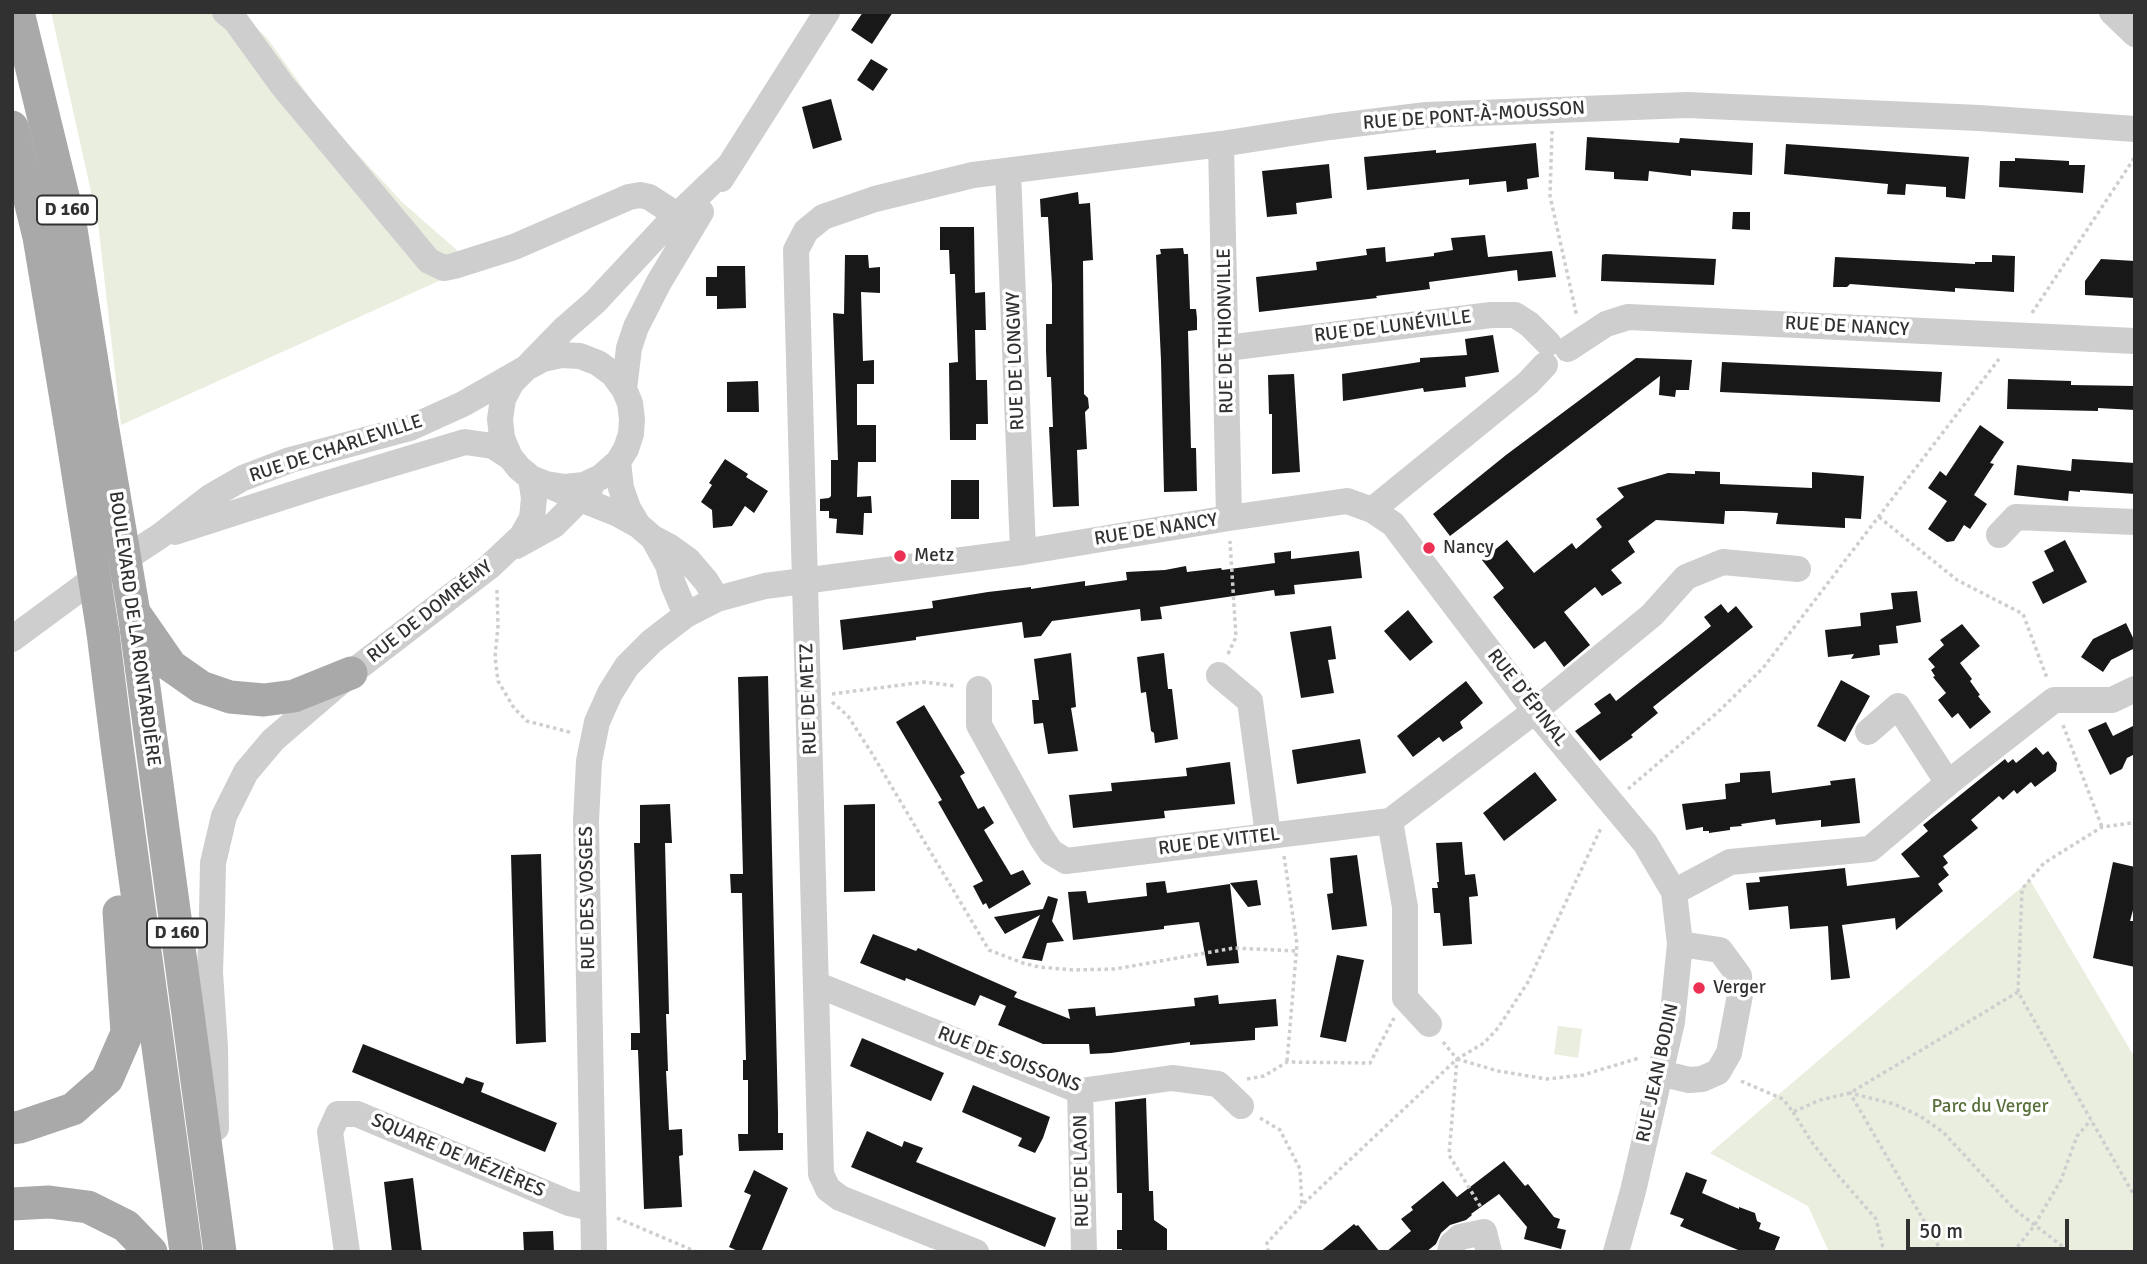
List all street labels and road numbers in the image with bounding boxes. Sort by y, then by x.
street label: RUE DE PONT-À-MOUSSON [1362,97,1586,135]
road number: D 160 [37,196,97,224]
street label: RUE DE THIONVILLE [1213,248,1239,414]
street label: RUE DE LONGWY [1002,291,1030,431]
street label: RUE DE LUNÉVILLE [1313,306,1473,348]
street label: RUE DE NANCY [1784,312,1910,342]
street label: RUE DE CHARLEVILLE [247,410,425,488]
street label: BOULEVARD DE LA RONTARDIÈRE [103,490,165,768]
street label: RUE DE NANCY [1093,509,1219,551]
street label: RUE DE DOMRÉMY [363,556,497,668]
street label: RUE DE METZ [796,643,822,755]
street label: RUE D’ÉPINAL [1482,645,1572,751]
street label: RUE DE VITTEL [1157,823,1281,861]
street label: RUE DES VOSGES [575,826,601,970]
road number: D 160 [147,918,207,948]
street label: RUE JEAN BODIN [1632,1001,1684,1145]
street label: RUE DE SOISSONS [934,1022,1084,1098]
street label: SQUARE DE MÉZIÈRES [368,1109,548,1203]
street label: RUE DE LAON [1070,1115,1094,1227]

